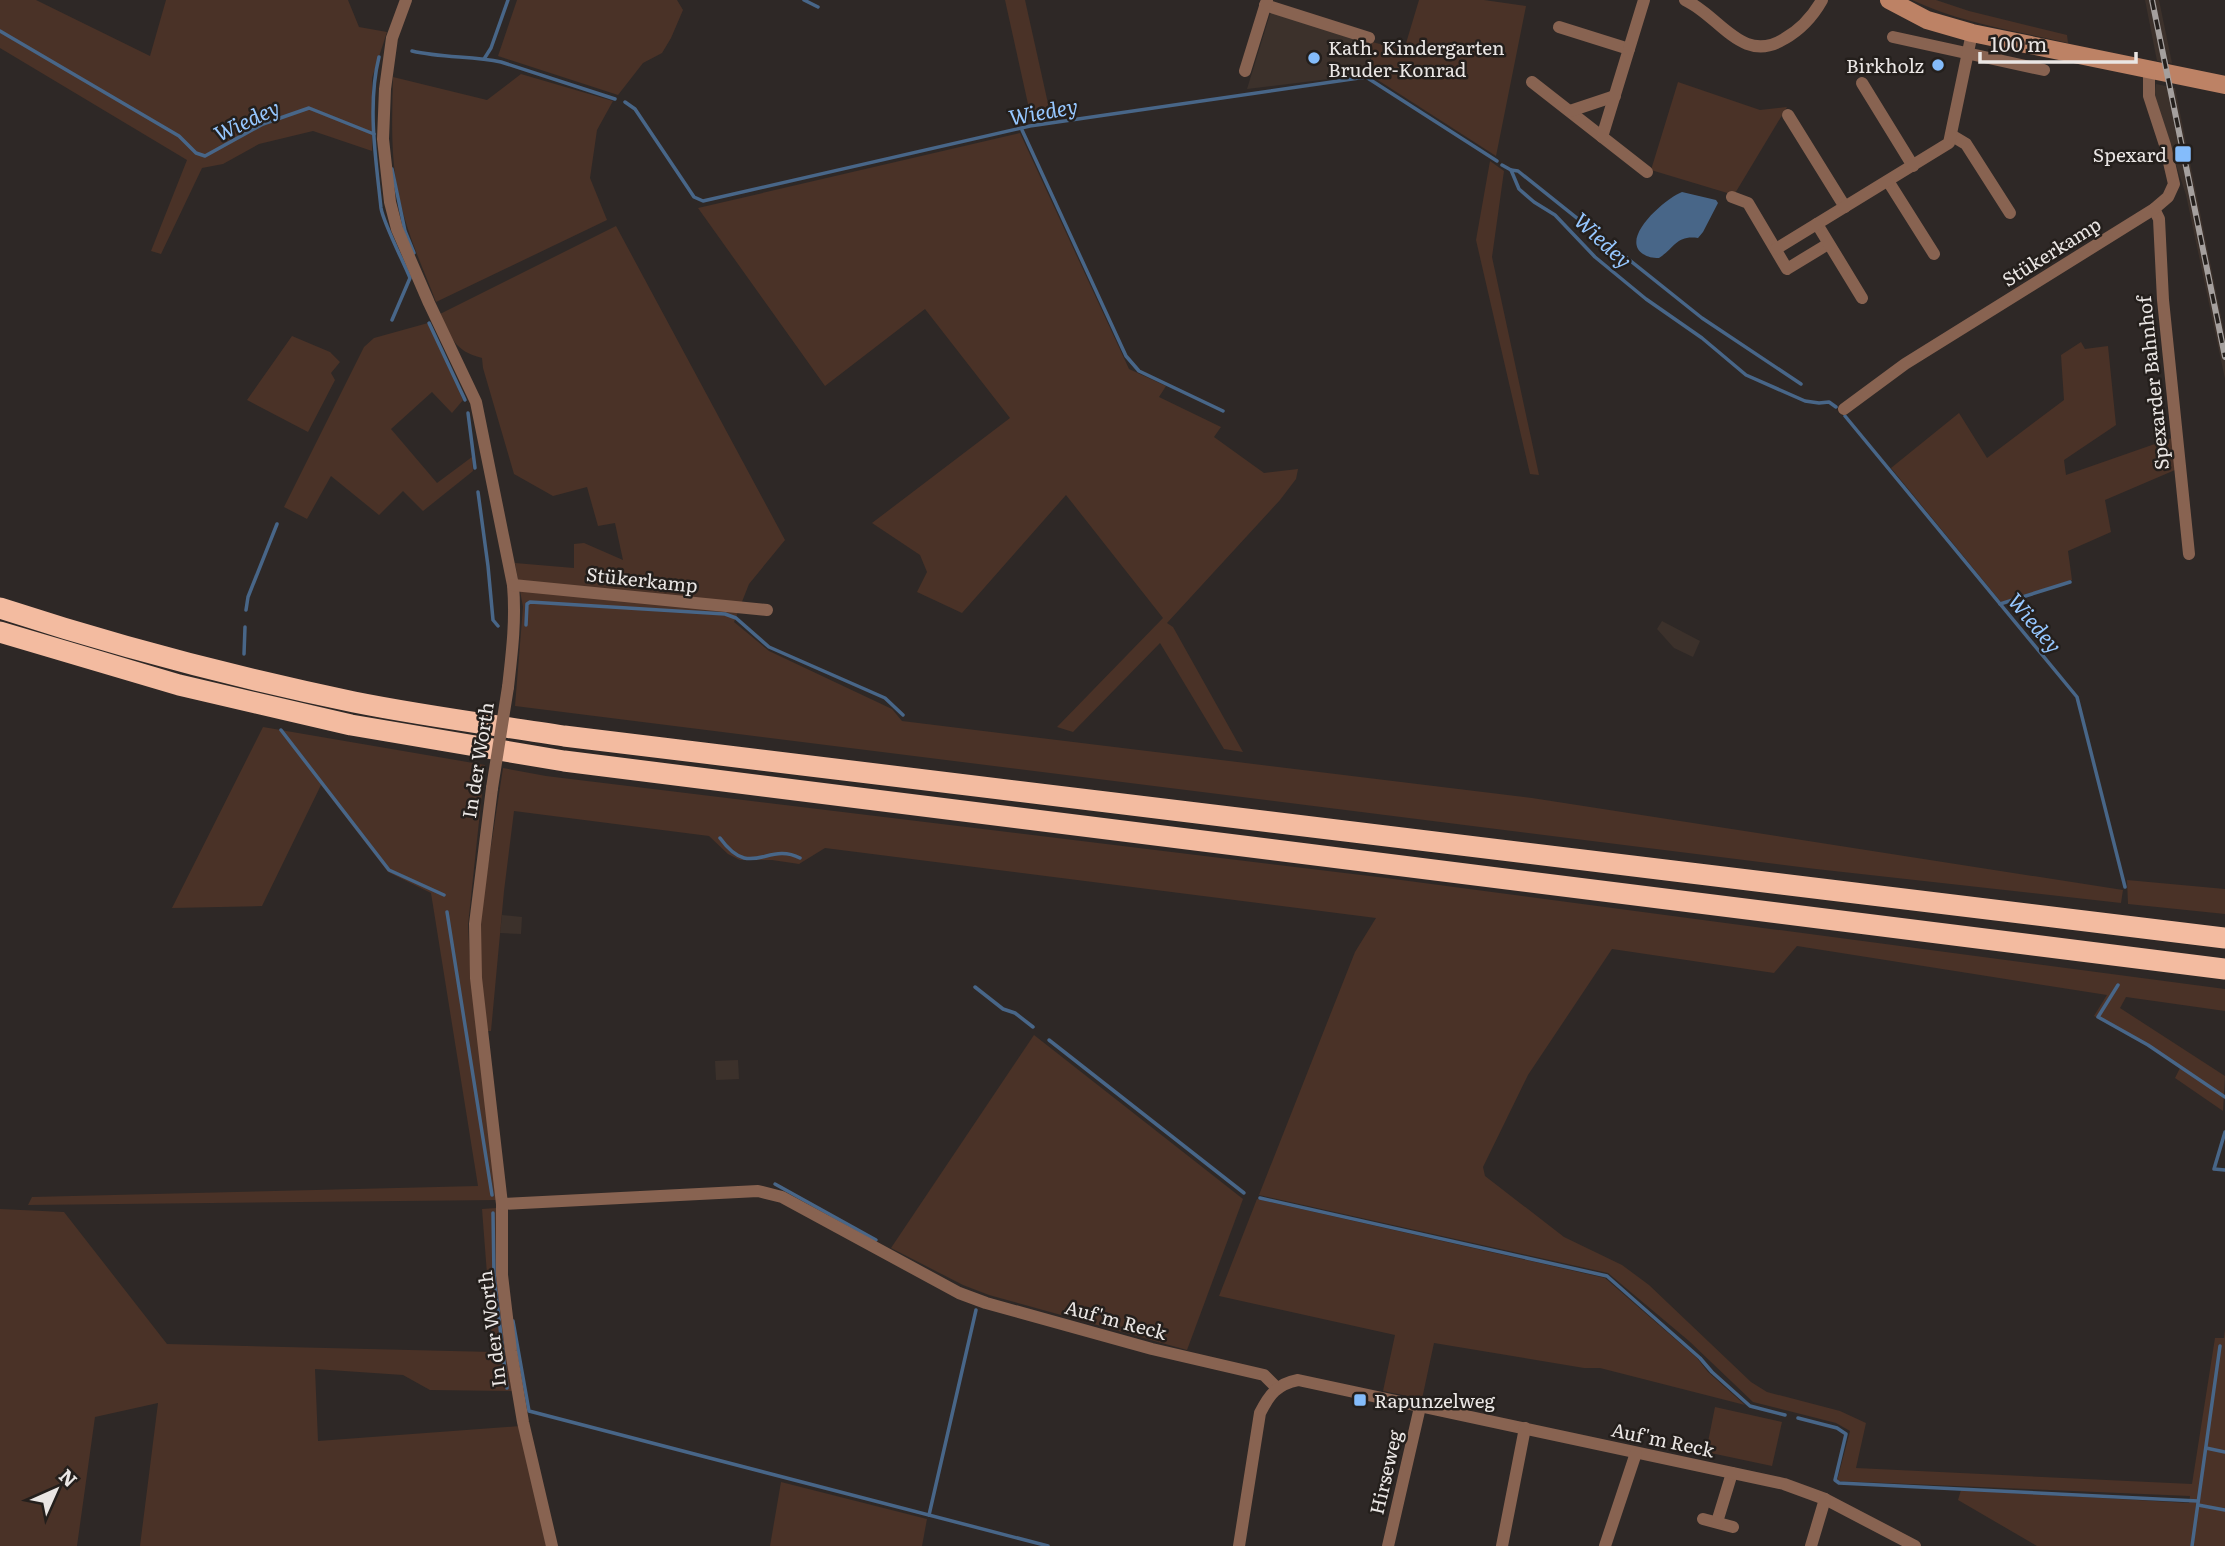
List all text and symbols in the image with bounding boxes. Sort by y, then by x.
scale bar [1980,21,2136,65]
text: 100 m [1990,27,2047,58]
place label: Kath. Kindergarten Bruder-Konrad [1328,33,1505,83]
marker: Kath. Kindergarten Bruder-Konrad [1306,50,1322,66]
place label: Birkholz [1846,51,1924,79]
marker: Birkholz [1930,57,1946,73]
water label: Wiedey [1006,89,1080,131]
water label: Wiedey [208,90,284,148]
place label: Spexard [2093,140,2167,168]
marker: Spexard [2173,144,2193,164]
water label: Wiedey [1568,204,1640,274]
street label: Stükerkamp [1996,209,2106,293]
street label: Spexarder Bahnhof [2129,293,2175,472]
street label: Stükerkamp [585,559,699,599]
water label: Wiedey [2002,585,2070,659]
street label: In der Worth [454,700,500,820]
street label: In der Worth [470,1269,512,1389]
street label: Auf'm Reck [1062,1292,1171,1346]
place label: Rapunzelweg [1374,1386,1496,1414]
marker: Rapunzelweg [1352,1392,1368,1408]
street label: Auf'm Reck [1609,1414,1717,1464]
street label: Hirseweg [1362,1427,1408,1517]
north arrow [21,1455,91,1525]
text: N [53,1462,84,1493]

